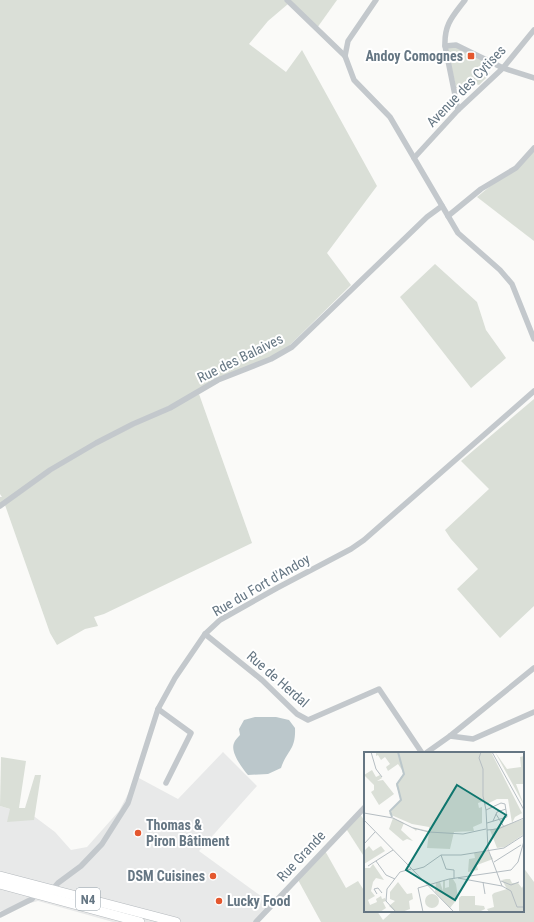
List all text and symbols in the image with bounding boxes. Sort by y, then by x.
street label: Avenue des Cytises [423,42,509,130]
place label: Andoy Comognes [366,48,463,64]
marker: Andoy Comognes [466,51,476,61]
street label: Rue des Balaives [195,330,285,386]
street label: Rue du Fort d'Andoy [210,551,313,619]
street label: Rue de Herdal [244,648,312,710]
inset map [364,752,524,912]
place label: Thomas & Piron Bâtiment [146,817,230,849]
street label: Rue Grande [274,827,329,885]
marker: Thomas & Piron Bâtiment [133,828,143,838]
place label: DSM Cuisines [127,868,205,884]
marker: DSM Cuisines [208,871,218,881]
road number: N4 [76,888,100,910]
place label: Lucky Food [227,893,291,909]
marker: Lucky Food [214,896,224,906]

